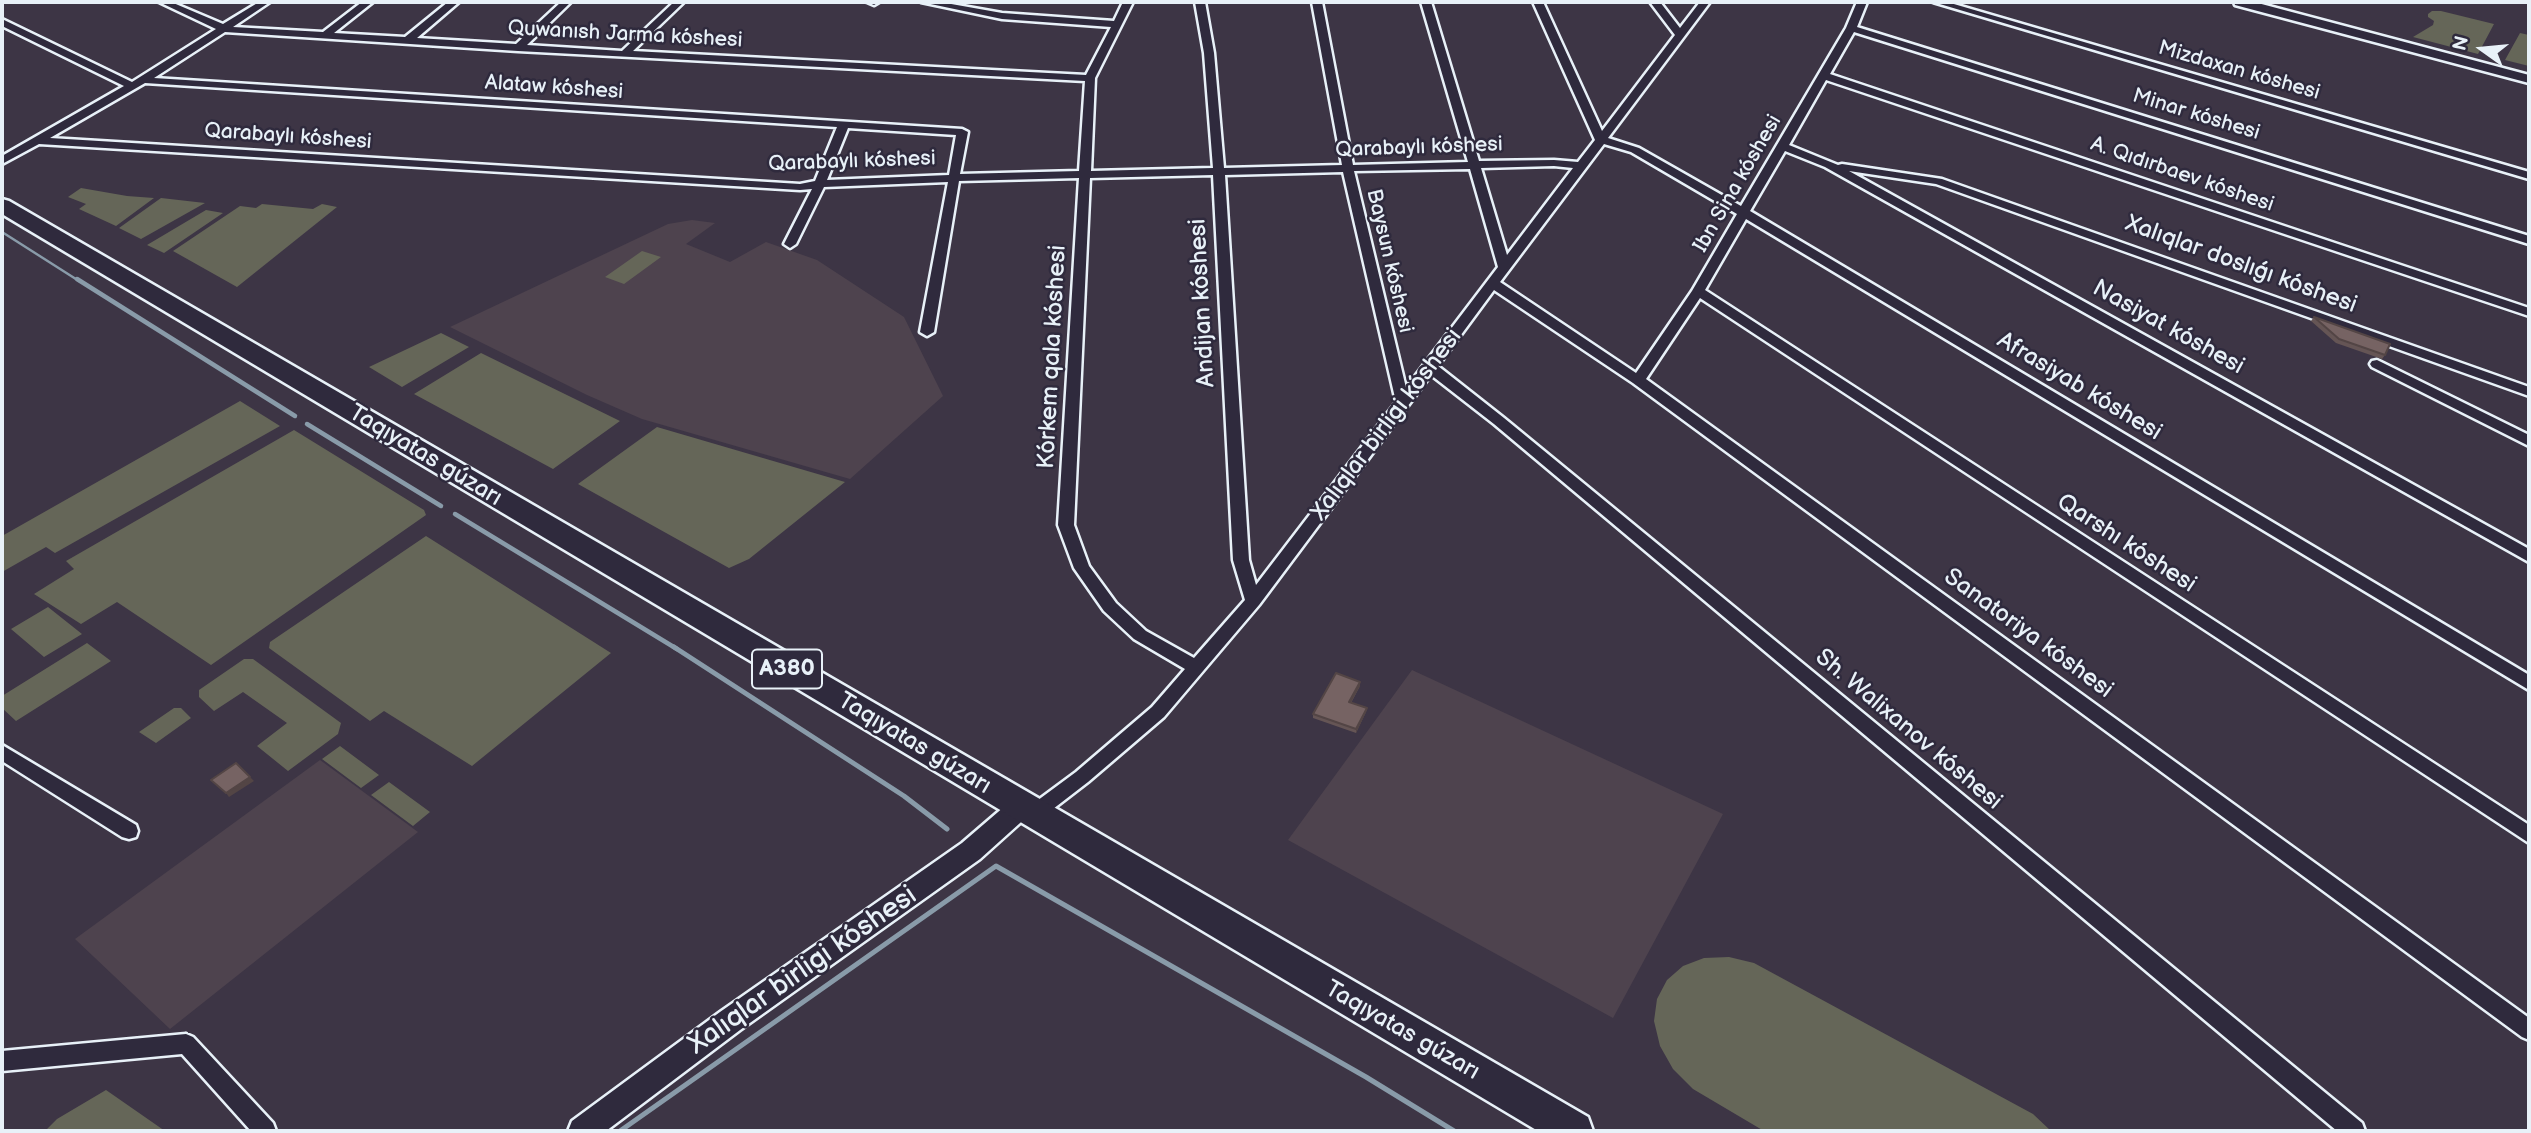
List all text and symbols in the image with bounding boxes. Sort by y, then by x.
north arrow [2447,14,2517,84]
street label: Quwanısh Jarma kóshesi [507,16,743,54]
text: N [2448,34,2474,53]
street label: Mizdaxan kóshesi [2155,36,2323,106]
street label: Alataw kóshesi [484,71,624,105]
street label: Minar kóshesi [2129,84,2263,146]
street label: Ibn Sina kóshesi [1688,111,1788,257]
street label: Qarabaylı kóshesi [204,119,372,155]
street label: Qarabaylı kóshesi [1335,132,1503,164]
street label: A. Qıdırbaev kóshesi [2087,132,2277,218]
street label: Qarabaylı kóshesi [768,146,936,178]
street label: Baysun kóshesi [1360,187,1418,335]
street label: Xalıqlar doslıǵı kóshesi [2121,210,2361,320]
street label: Andijan kóshesi [1184,218,1222,388]
street label: Kórkem qala kóshesi [1033,244,1073,470]
street label: Nasiyat kóshesi [2087,275,2249,381]
street label: Xalıqlar birligi kóshesi [1306,323,1468,527]
street label: Afrasiyab kóshesi [1991,326,2167,448]
street label: Taqıyatas gúzarı [343,399,507,513]
street label: Qarshı kóshesi [2051,488,2201,600]
street label: Sanatoriya kóshesi [1938,563,2118,705]
street label: Sh. Walixanov kóshesi [1809,643,2007,817]
road number: A380 [752,650,822,688]
street label: Taqıyatas gúzarı [832,687,996,801]
street label: Xalıqlar birligi kóshesi [682,879,924,1063]
street label: Taqıyatas gúzarı [1320,975,1484,1087]

